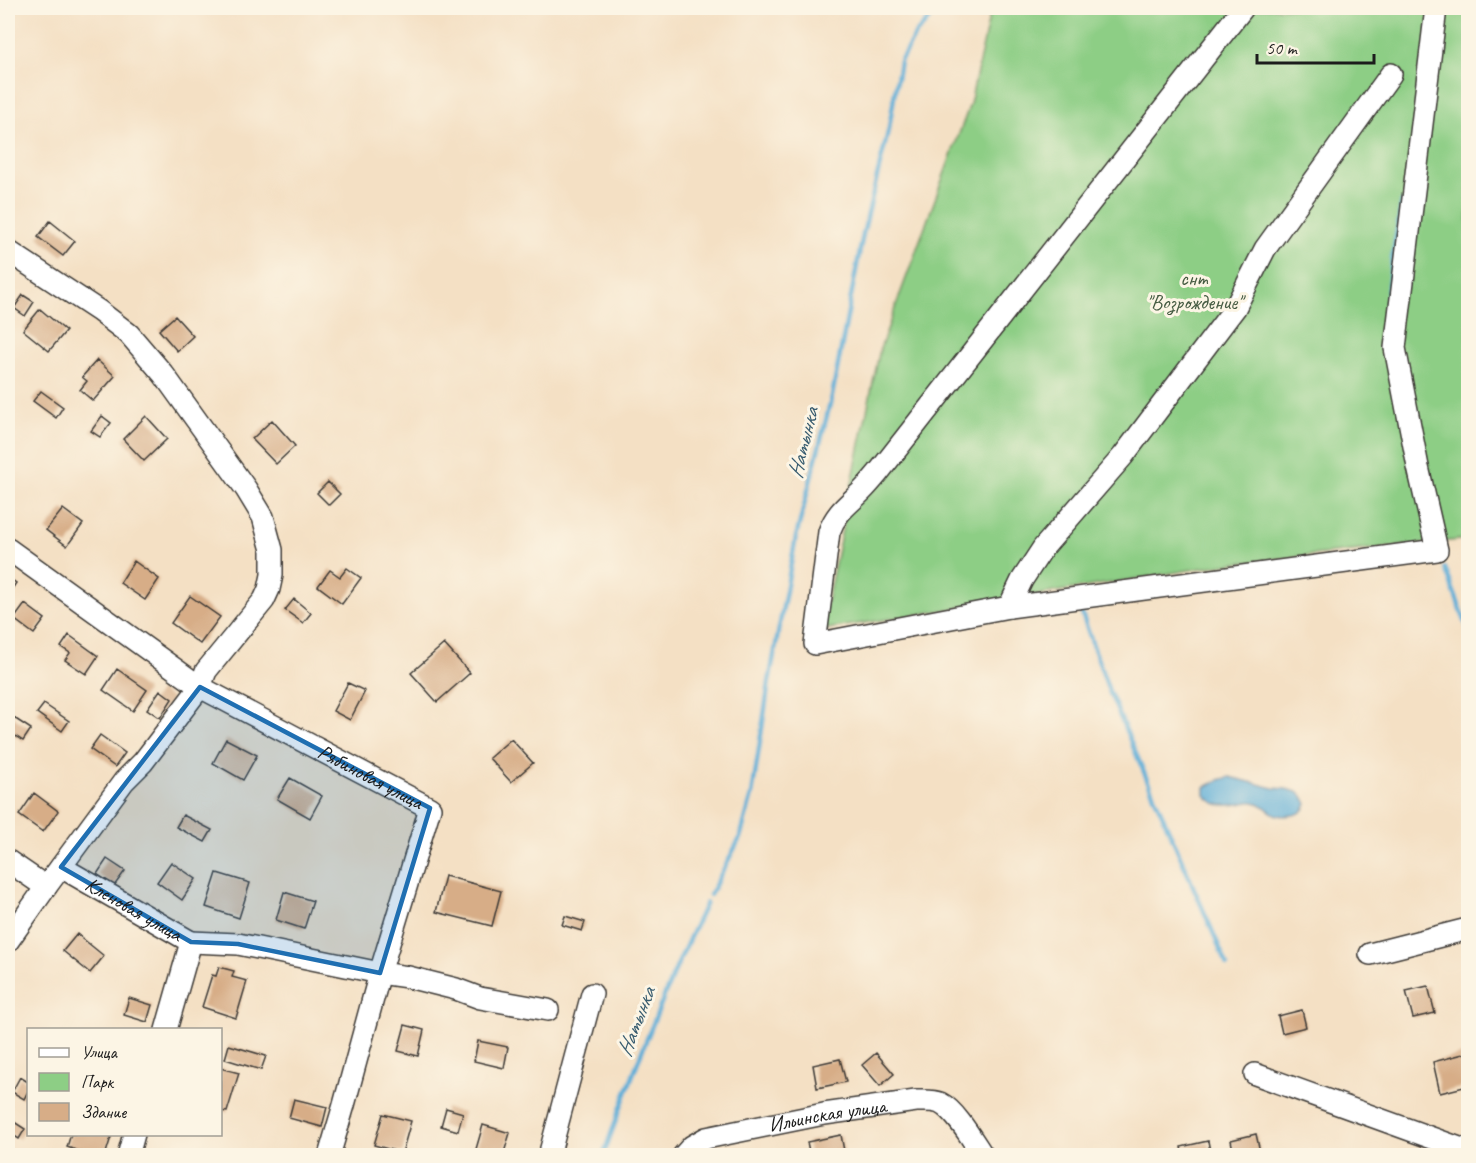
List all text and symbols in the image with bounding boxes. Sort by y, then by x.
scale bar [1257,27,1374,65]
text: 50 m [1266,37,1299,59]
park label: снт "Возрождение" [1146,265,1246,316]
water label: Натынка [781,403,826,481]
street label: Рябиновая улица [313,738,429,816]
street label: Кленовая улица [81,871,188,948]
water label: Натынка [610,981,663,1060]
legend [27,1028,222,1136]
text: Улица [81,1041,118,1063]
text: Парк [81,1071,115,1093]
street label: Ильинская улица [766,1092,890,1138]
text: Здание [81,1101,127,1123]

